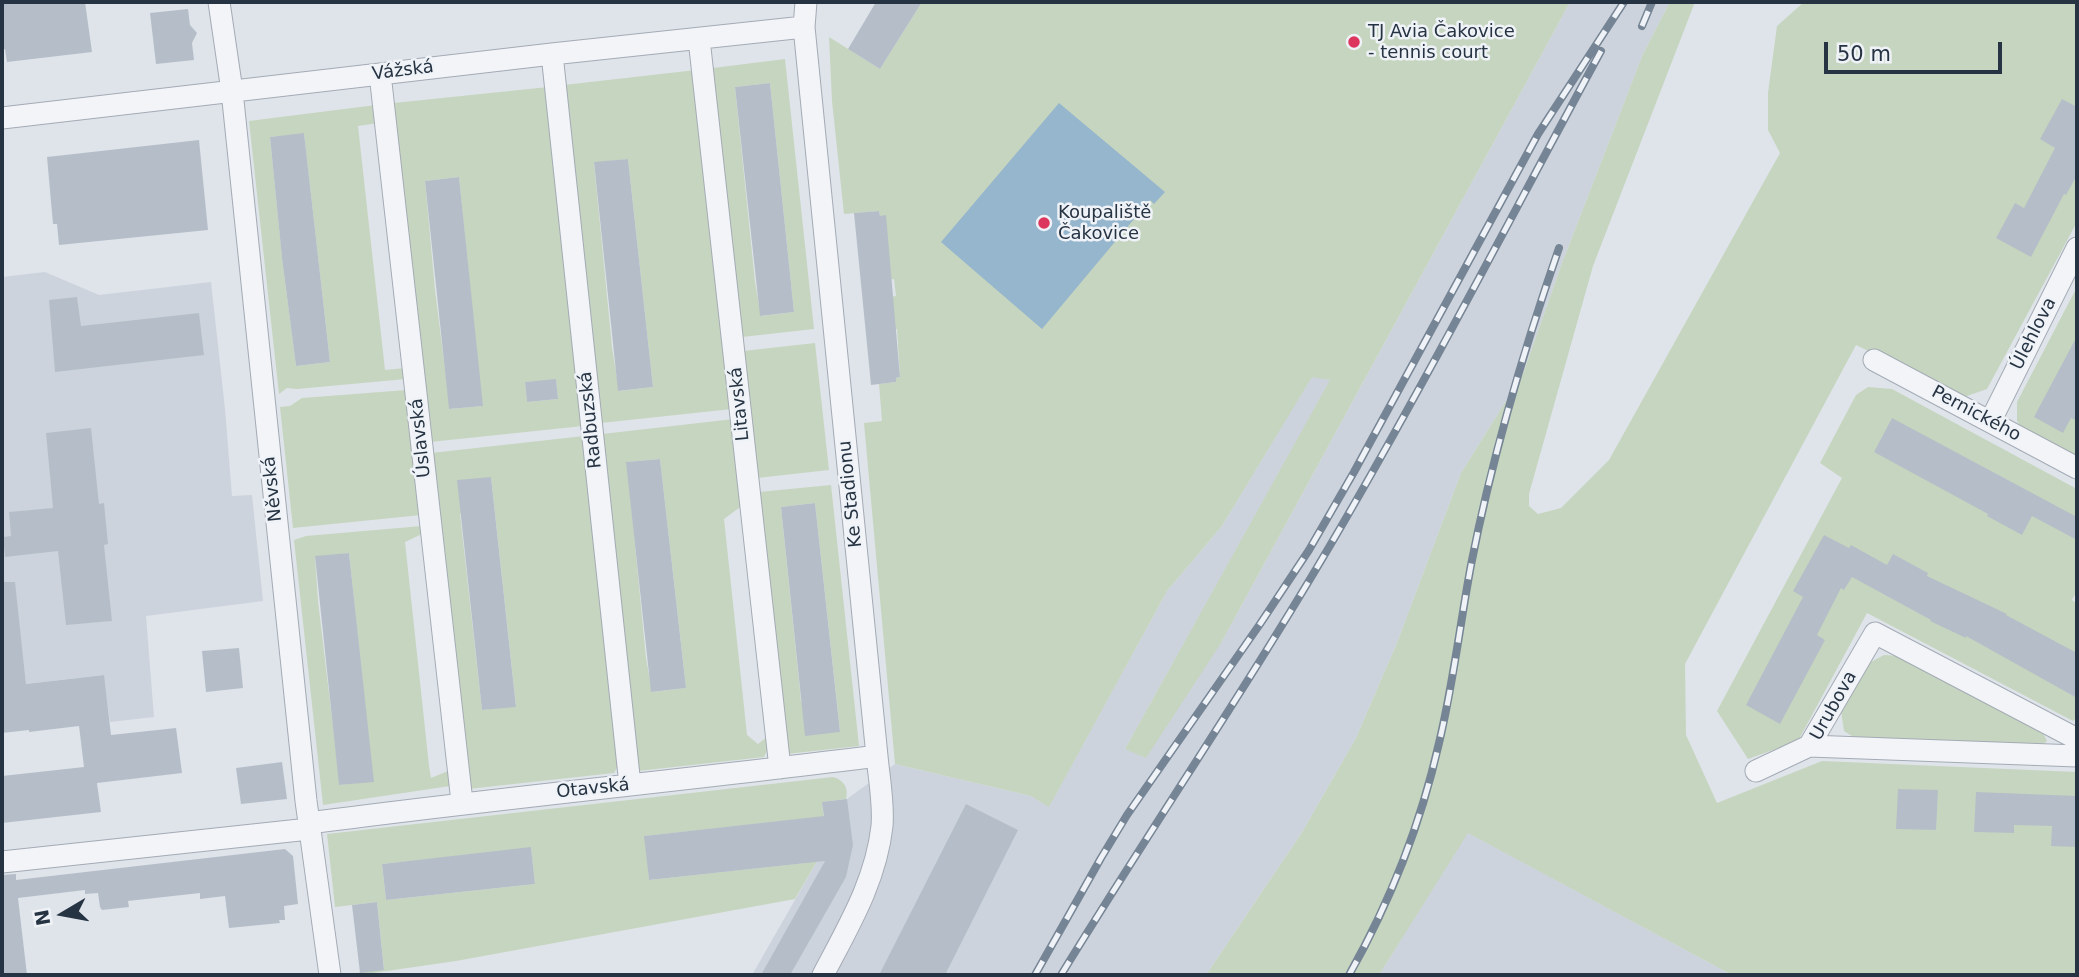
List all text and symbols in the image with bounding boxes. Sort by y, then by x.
place label: TJ Avia Čakovice - tennis court [1368,21,1515,64]
scale bar [1827,28,2006,72]
marker: TJ Avia Čakovice - tennis court [1346,34,1362,50]
text: 50 m [1837,42,1891,66]
street label: Vážská [371,57,435,85]
place label: Koupaliště Čakovice [1058,202,1151,244]
marker: Koupaliště Čakovice [1036,215,1052,231]
street label: Úlehlova [2007,294,2061,374]
street label: Litavská [725,366,755,442]
street label: Radbuzská [575,370,607,470]
street label: Pernického [1928,381,2024,447]
street label: Úslavská [406,397,436,479]
street label: Ke Stadionu [835,439,867,549]
street label: Něvská [259,455,287,523]
street label: Urubova [1806,667,1862,745]
street label: Otavská [555,774,631,804]
north arrow [28,879,98,949]
text: N [30,908,55,927]

